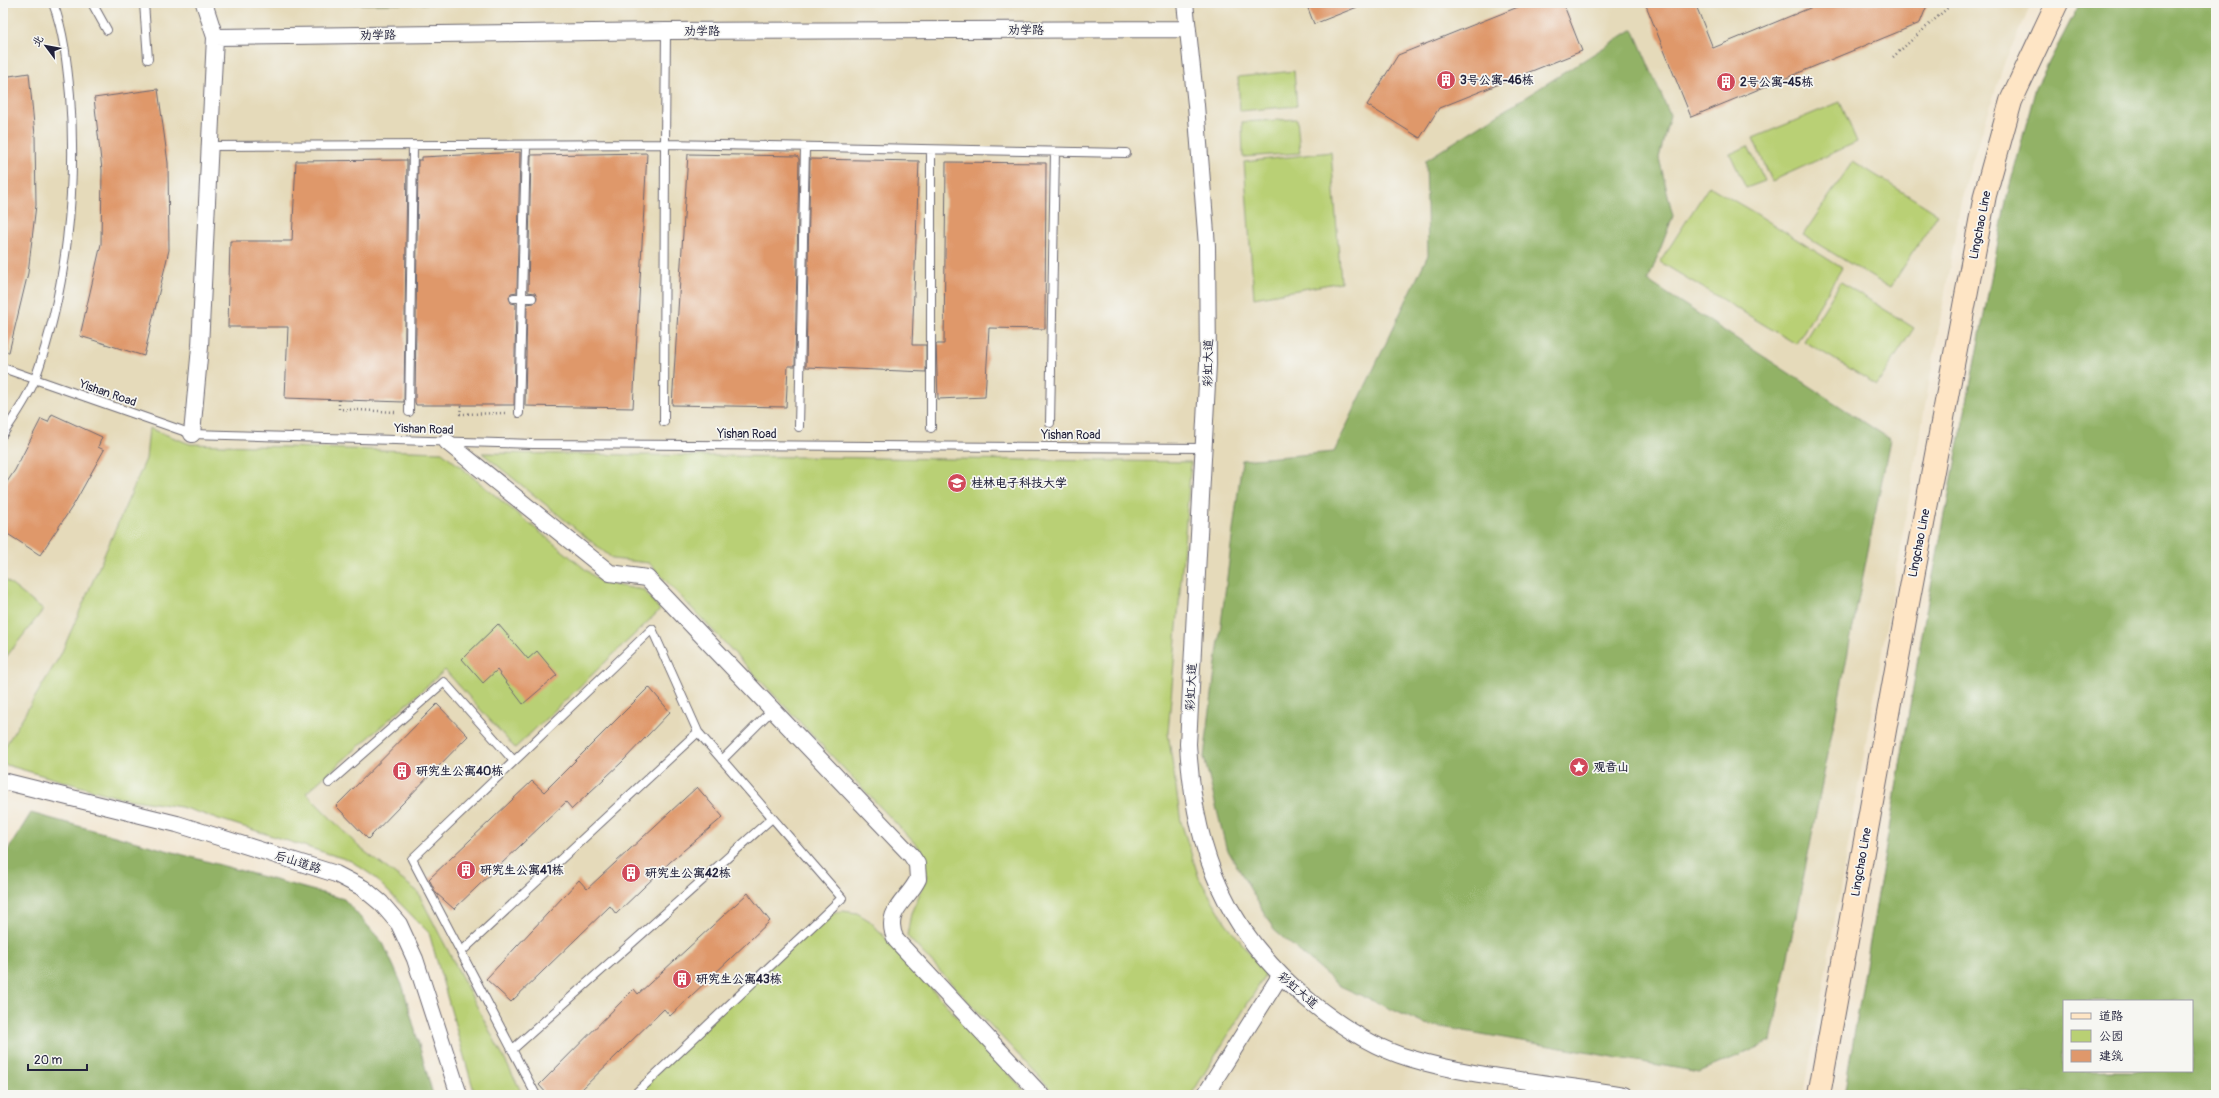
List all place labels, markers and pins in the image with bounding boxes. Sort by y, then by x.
building icon: 3号公寓-46栋 [1435,69,1457,91]
building icon: 2号公寓-45栋 [1715,71,1737,93]
place label: 3号公寓-46栋 [1460,73,1534,88]
place label: 2号公寓-45栋 [1740,75,1813,90]
school or university icon: 桂林电子科技大学 [946,472,968,494]
place label: 桂林电子科技大学 [971,476,1067,491]
place icon: 观音山 [1568,756,1590,778]
building icon: 研究生公寓40栋 [391,760,413,782]
place label: 观音山 [1593,760,1629,775]
place label: 研究生公寓40栋 [416,764,503,779]
building icon: 研究生公寓41栋 [455,859,477,881]
building icon: 研究生公寓42栋 [620,862,642,884]
place label: 研究生公寓41栋 [480,863,564,878]
place label: 研究生公寓42栋 [645,866,731,881]
building icon: 研究生公寓43栋 [671,968,693,990]
place label: 研究生公寓43栋 [696,972,782,987]

